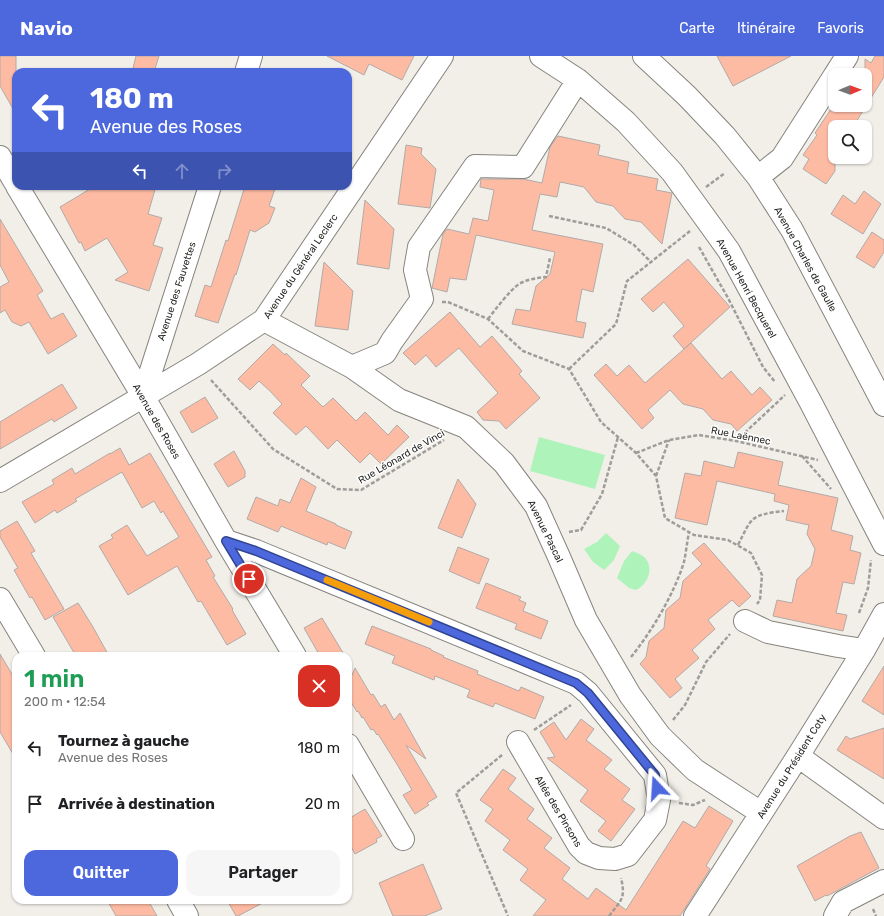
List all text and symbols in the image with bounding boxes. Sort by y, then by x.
text: Navio [20,17,73,40]
text: Carte [679,20,715,37]
text: Itinéraire [737,20,795,37]
text: Favoris [817,20,864,37]
north arrow [828,68,872,112]
map controls [828,68,872,164]
text: 180 m [90,82,174,115]
icon: left [24,84,76,136]
text: Avenue des Roses [90,116,242,138]
button: search [828,120,872,164]
icon: left [129,160,151,182]
icon: ahead [171,160,193,182]
icon: right [213,160,235,182]
street label: Avenue Charles de Gaulle [771,205,839,314]
street label: Avenue du Général Leclerc [261,211,341,321]
street label: Avenue Henri Becquerel [714,237,779,340]
street label: Avenue des Fauvettes [155,240,199,342]
street label: Avenue des Roses [130,382,182,461]
street label: Rue Laënnec [710,424,772,448]
street label: Rue Léonard de Vinci [356,427,447,487]
street label: Avenue Pascal [525,498,565,565]
pin [232,562,266,596]
icon: arrive [238,568,260,590]
text: 1 min [24,665,84,693]
button: close [298,665,340,707]
text: 200 m · 12:54 [24,694,106,709]
street label: Avenue du Président Coty [755,712,829,821]
text: Tournez à gauche [58,732,189,750]
icon: left [24,737,46,759]
text: 180 m [298,739,340,757]
text: Avenue des Roses [58,750,168,765]
position arrow [636,767,678,809]
street label: Allée des Pinsons [532,774,584,849]
icon: arrive [24,793,46,815]
text: Arrivée à destination [58,795,215,813]
text: 20 m [305,795,340,813]
button: Quitter [24,850,178,896]
button: Partager [186,850,340,896]

